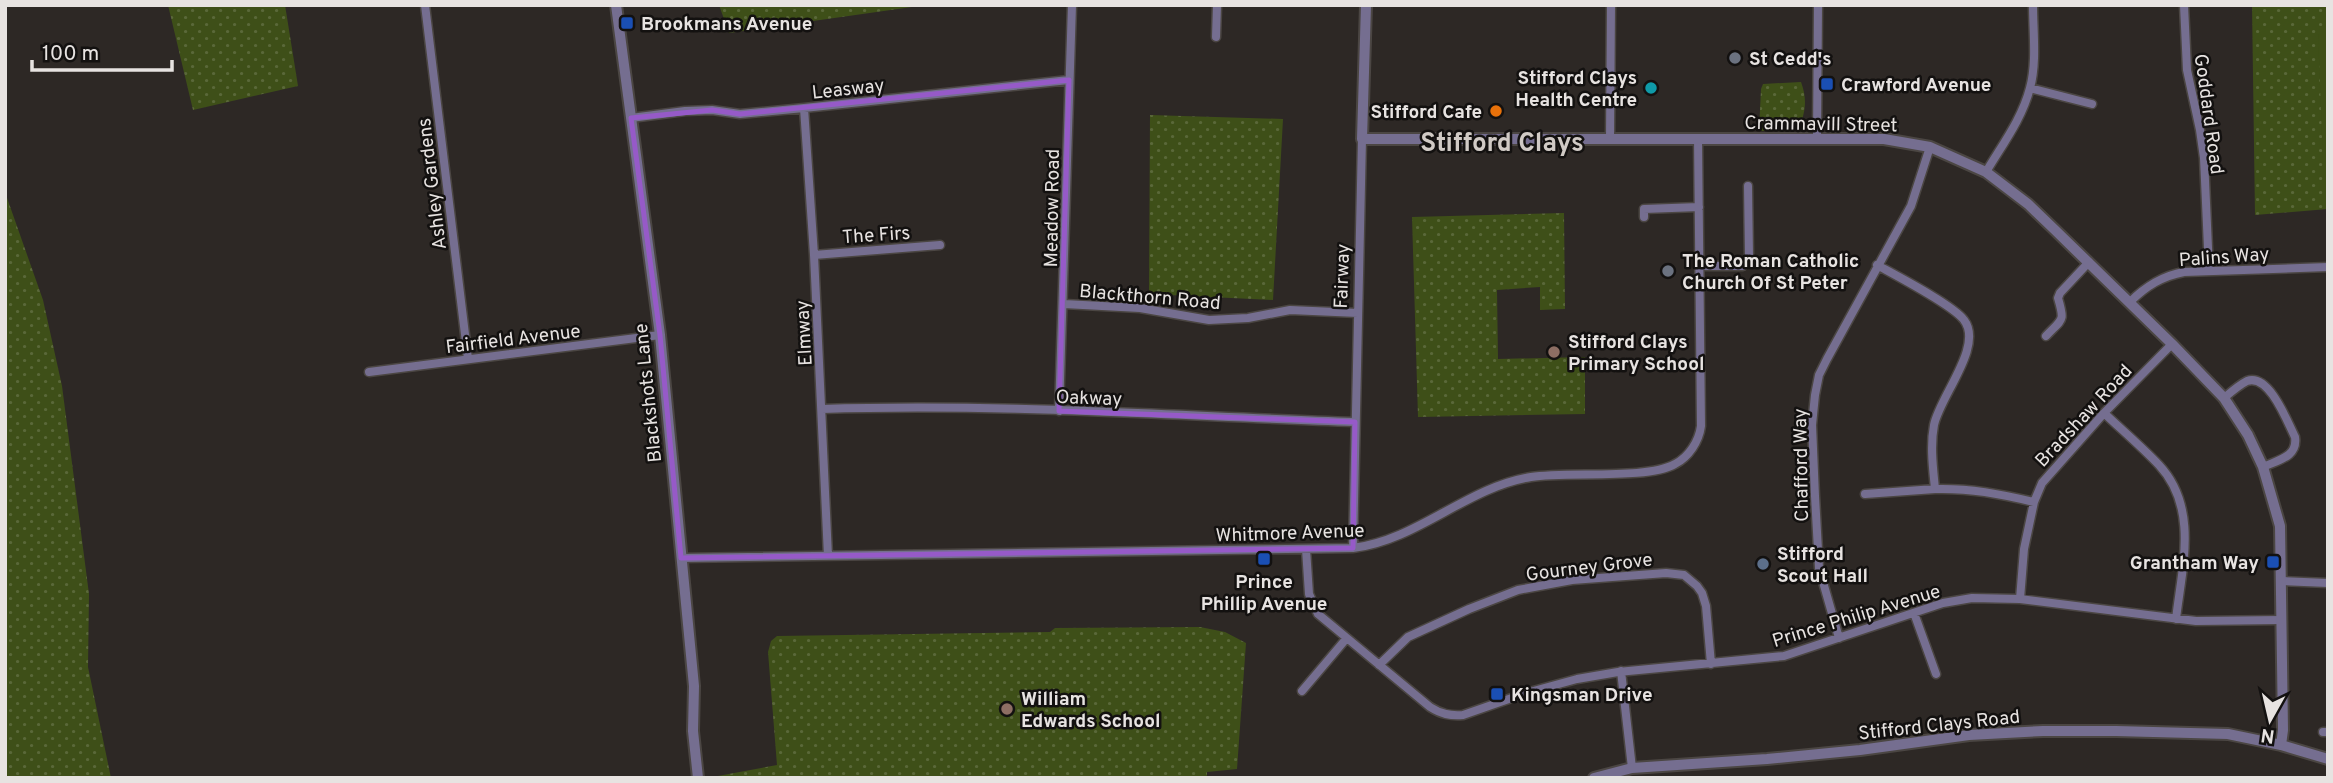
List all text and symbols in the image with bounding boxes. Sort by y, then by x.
place label: Brookmans Avenue [641,13,812,37]
marker: Brookmans Avenue [619,15,635,31]
scale bar [32,28,172,72]
text: 100 m [42,41,99,68]
place label: St Cedd's [1749,48,1832,72]
marker: St Cedd's [1727,50,1743,66]
street label: Goddard Road [2188,52,2228,176]
place label: Stifford Clays Health Centre [1515,67,1637,113]
street label: Leasway [811,74,886,106]
place label: Crawford Avenue [1841,74,1991,98]
marker: Crawford Avenue [1819,76,1835,92]
marker: Stifford Clays Health Centre [1643,80,1659,96]
place label: Stifford Cafe [1371,101,1482,125]
marker: Stifford Cafe [1488,103,1504,119]
street label: Crammavill Street [1744,112,1898,138]
street label: Ashley Gardens [413,116,453,251]
district label: Stifford Clays [1420,128,1584,161]
street label: Meadow Road [1040,148,1066,268]
street label: The Firs [841,222,911,250]
street label: Fairway [1330,243,1356,309]
street label: Palins Way [2178,243,2270,273]
place label: The Roman Catholic Church Of St Peter [1682,250,1859,296]
marker: The Roman Catholic Church Of St Peter [1660,263,1676,279]
street label: Blackthorn Road [1078,280,1222,316]
street label: Elmway [791,299,819,366]
street label: Fairfield Avenue [444,320,582,360]
street label: Blackshots Lane [630,322,668,464]
place label: Stifford Clays Primary School [1568,331,1704,377]
marker: Stifford Clays Primary School [1546,344,1562,360]
street label: Bradshaw Road [2031,360,2138,473]
street label: Oakway [1055,386,1123,412]
street label: Chafford Way [1789,408,1815,522]
street label: Whitmore Avenue [1215,519,1365,549]
place label: Stifford Scout Hall [1777,543,1868,589]
street label: Gourney Grove [1525,548,1654,588]
marker: Prince Phillip Avenue [1256,551,1272,567]
place label: Grantham Way [2130,552,2259,576]
marker: Grantham Way [2265,554,2281,570]
marker: Stifford Scout Hall [1755,556,1771,572]
place label: Prince Phillip Avenue [1201,571,1327,617]
street label: Prince Philip Avenue [1770,580,1944,654]
place label: Kingsman Drive [1511,684,1653,708]
north arrow [2235,685,2305,755]
marker: Kingsman Drive [1489,686,1505,702]
place label: William Edwards School [1021,688,1160,734]
marker: William Edwards School [999,701,1015,717]
street label: Stifford Clays Road [1857,706,2021,746]
text: N [2259,722,2276,748]

